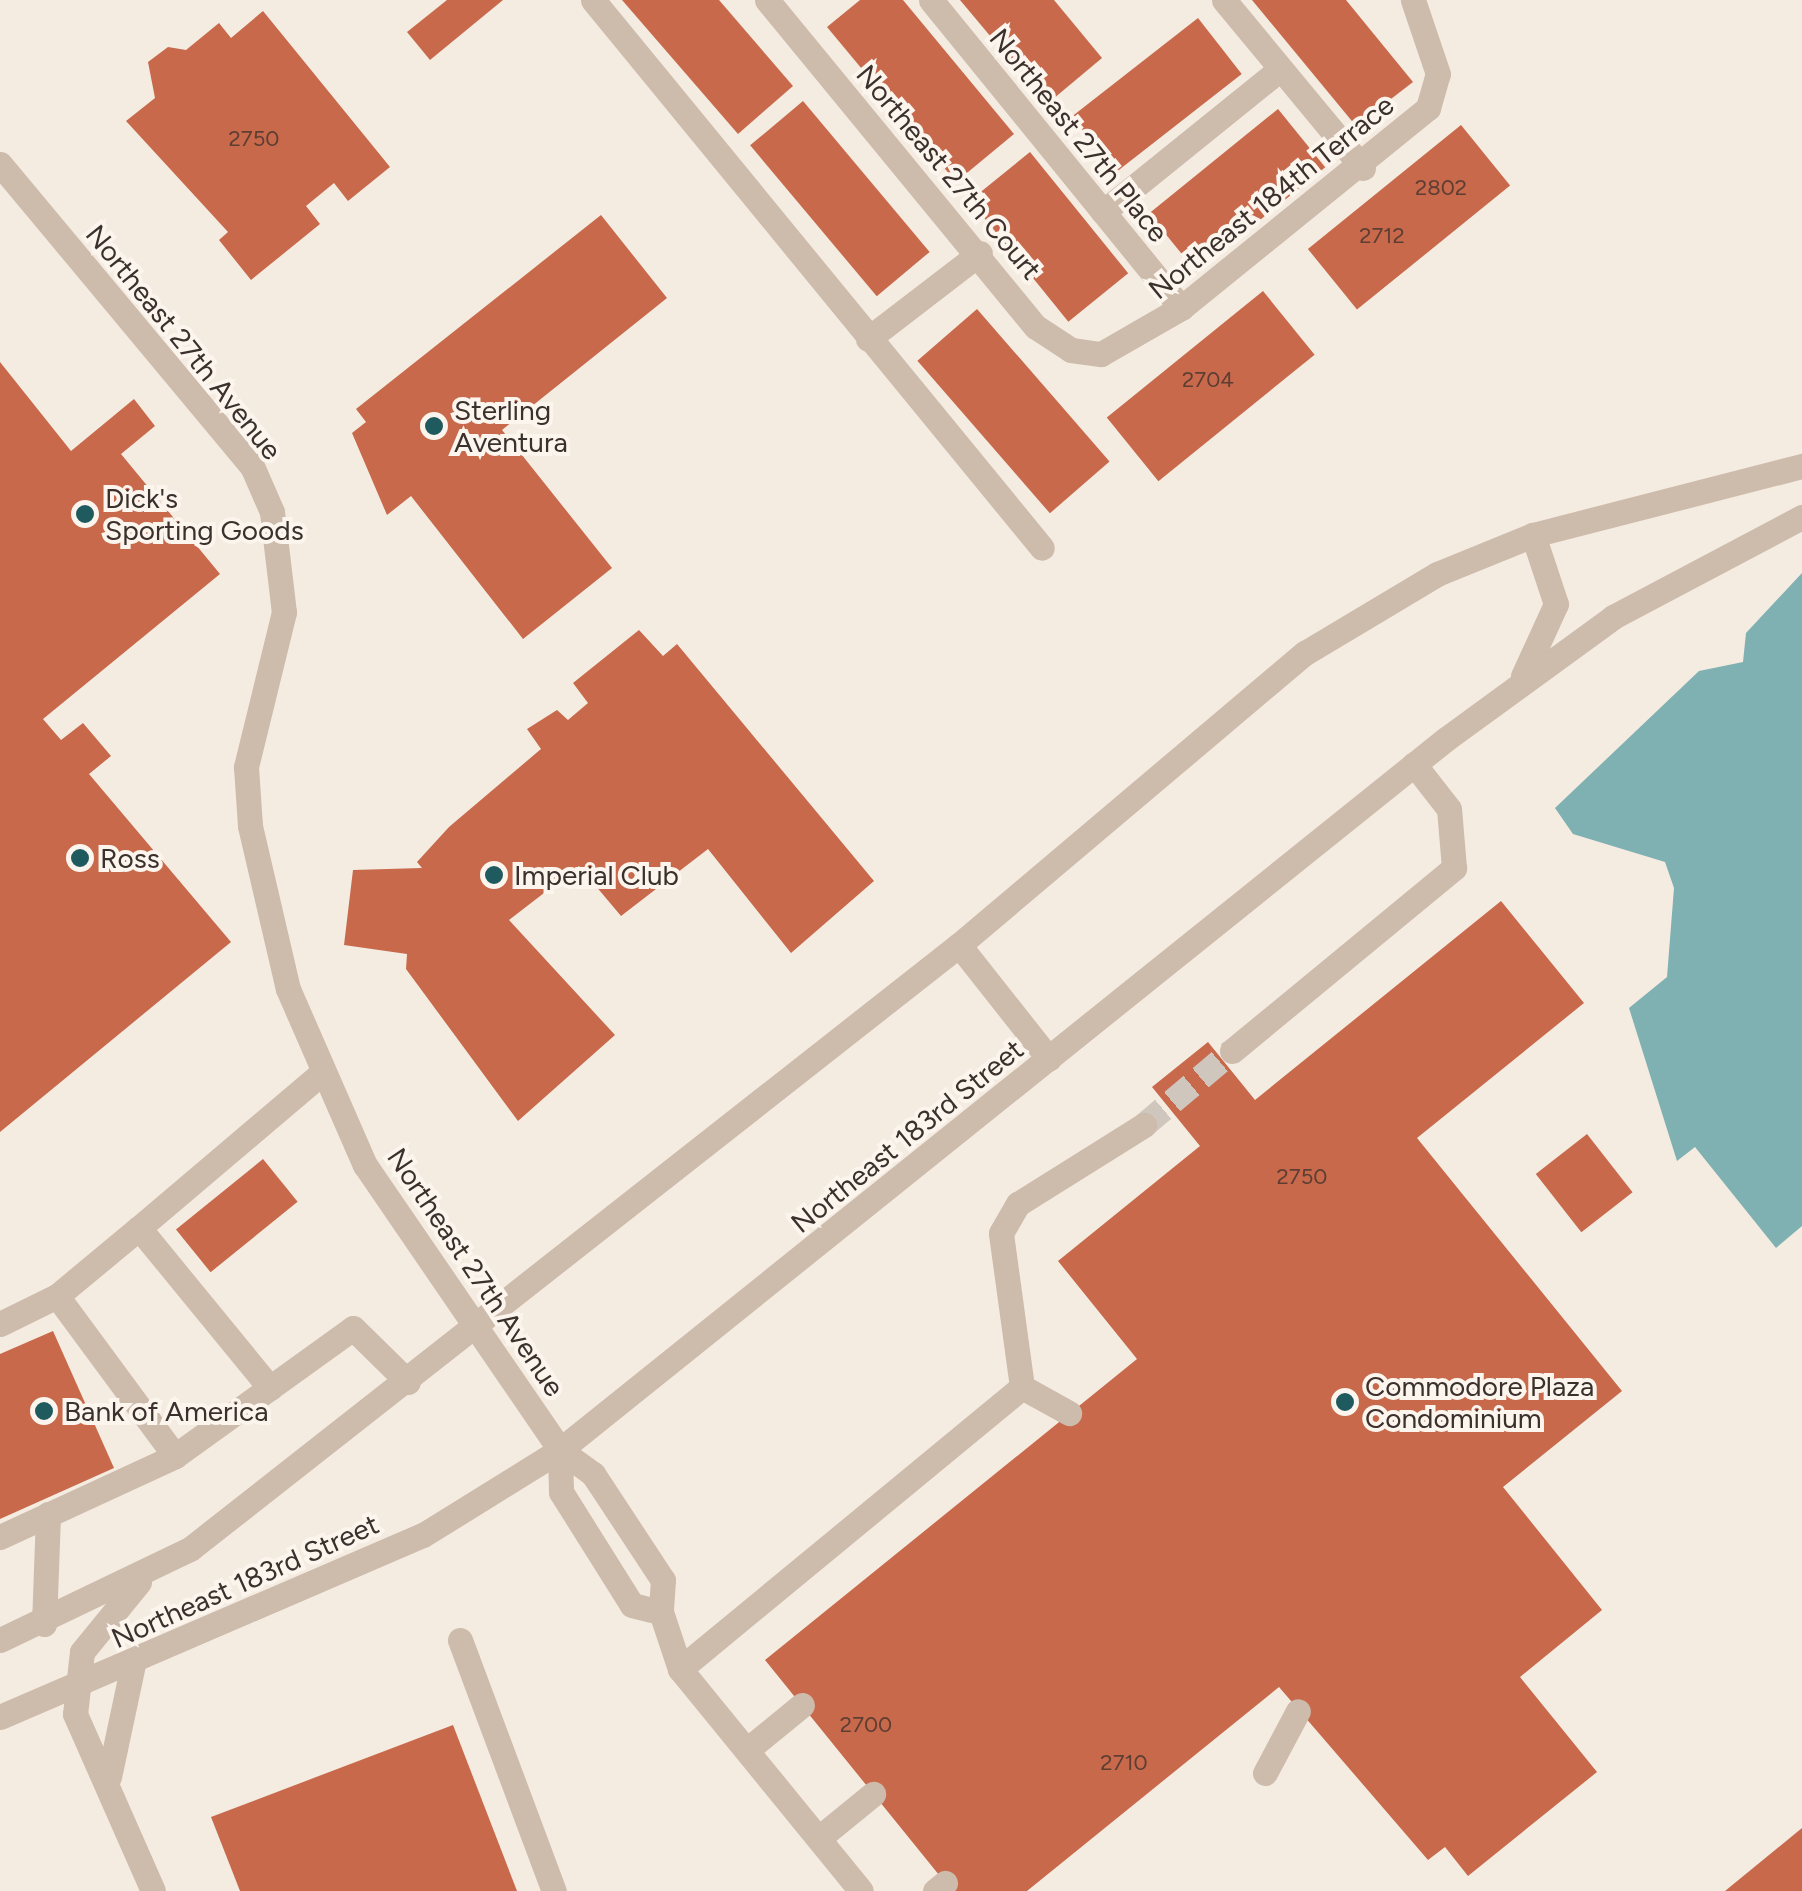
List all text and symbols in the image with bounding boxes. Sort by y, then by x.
street label: Northeast 27th Place [983,22,1175,248]
street label: Northeast 27th Court [849,58,1049,286]
street label: Northeast 184th Terrace [1142,88,1400,306]
house number: 2750 [229,126,279,152]
house number: 2802 [1415,175,1467,201]
street label: Northeast 27th Avenue [79,218,289,466]
house number: 2712 [1359,223,1405,249]
house number: 2704 [1182,367,1234,393]
place label: Sterling Aventura [454,393,568,459]
marker: Sterling Aventura [423,415,445,437]
place label: Dick's Sporting Goods [105,481,304,547]
marker: Dick's Sporting Goods [74,503,96,525]
place label: Ross [100,841,160,875]
marker: Ross [69,847,91,869]
place label: Imperial Club [514,858,679,892]
marker: Imperial Club [483,864,505,886]
street label: Northeast 183rd Street [784,1032,1030,1240]
street label: Northeast 27th Avenue [380,1141,572,1403]
house number: 2750 [1277,1164,1327,1190]
place label: Commodore Plaza Condominium [1365,1369,1594,1435]
marker: Commodore Plaza Condominium [1334,1391,1356,1413]
place label: Bank of America [64,1394,268,1428]
marker: Bank of America [33,1400,55,1422]
street label: Northeast 183rd Street [106,1507,384,1655]
house number: 2700 [840,1712,892,1738]
house number: 2710 [1100,1750,1148,1776]

